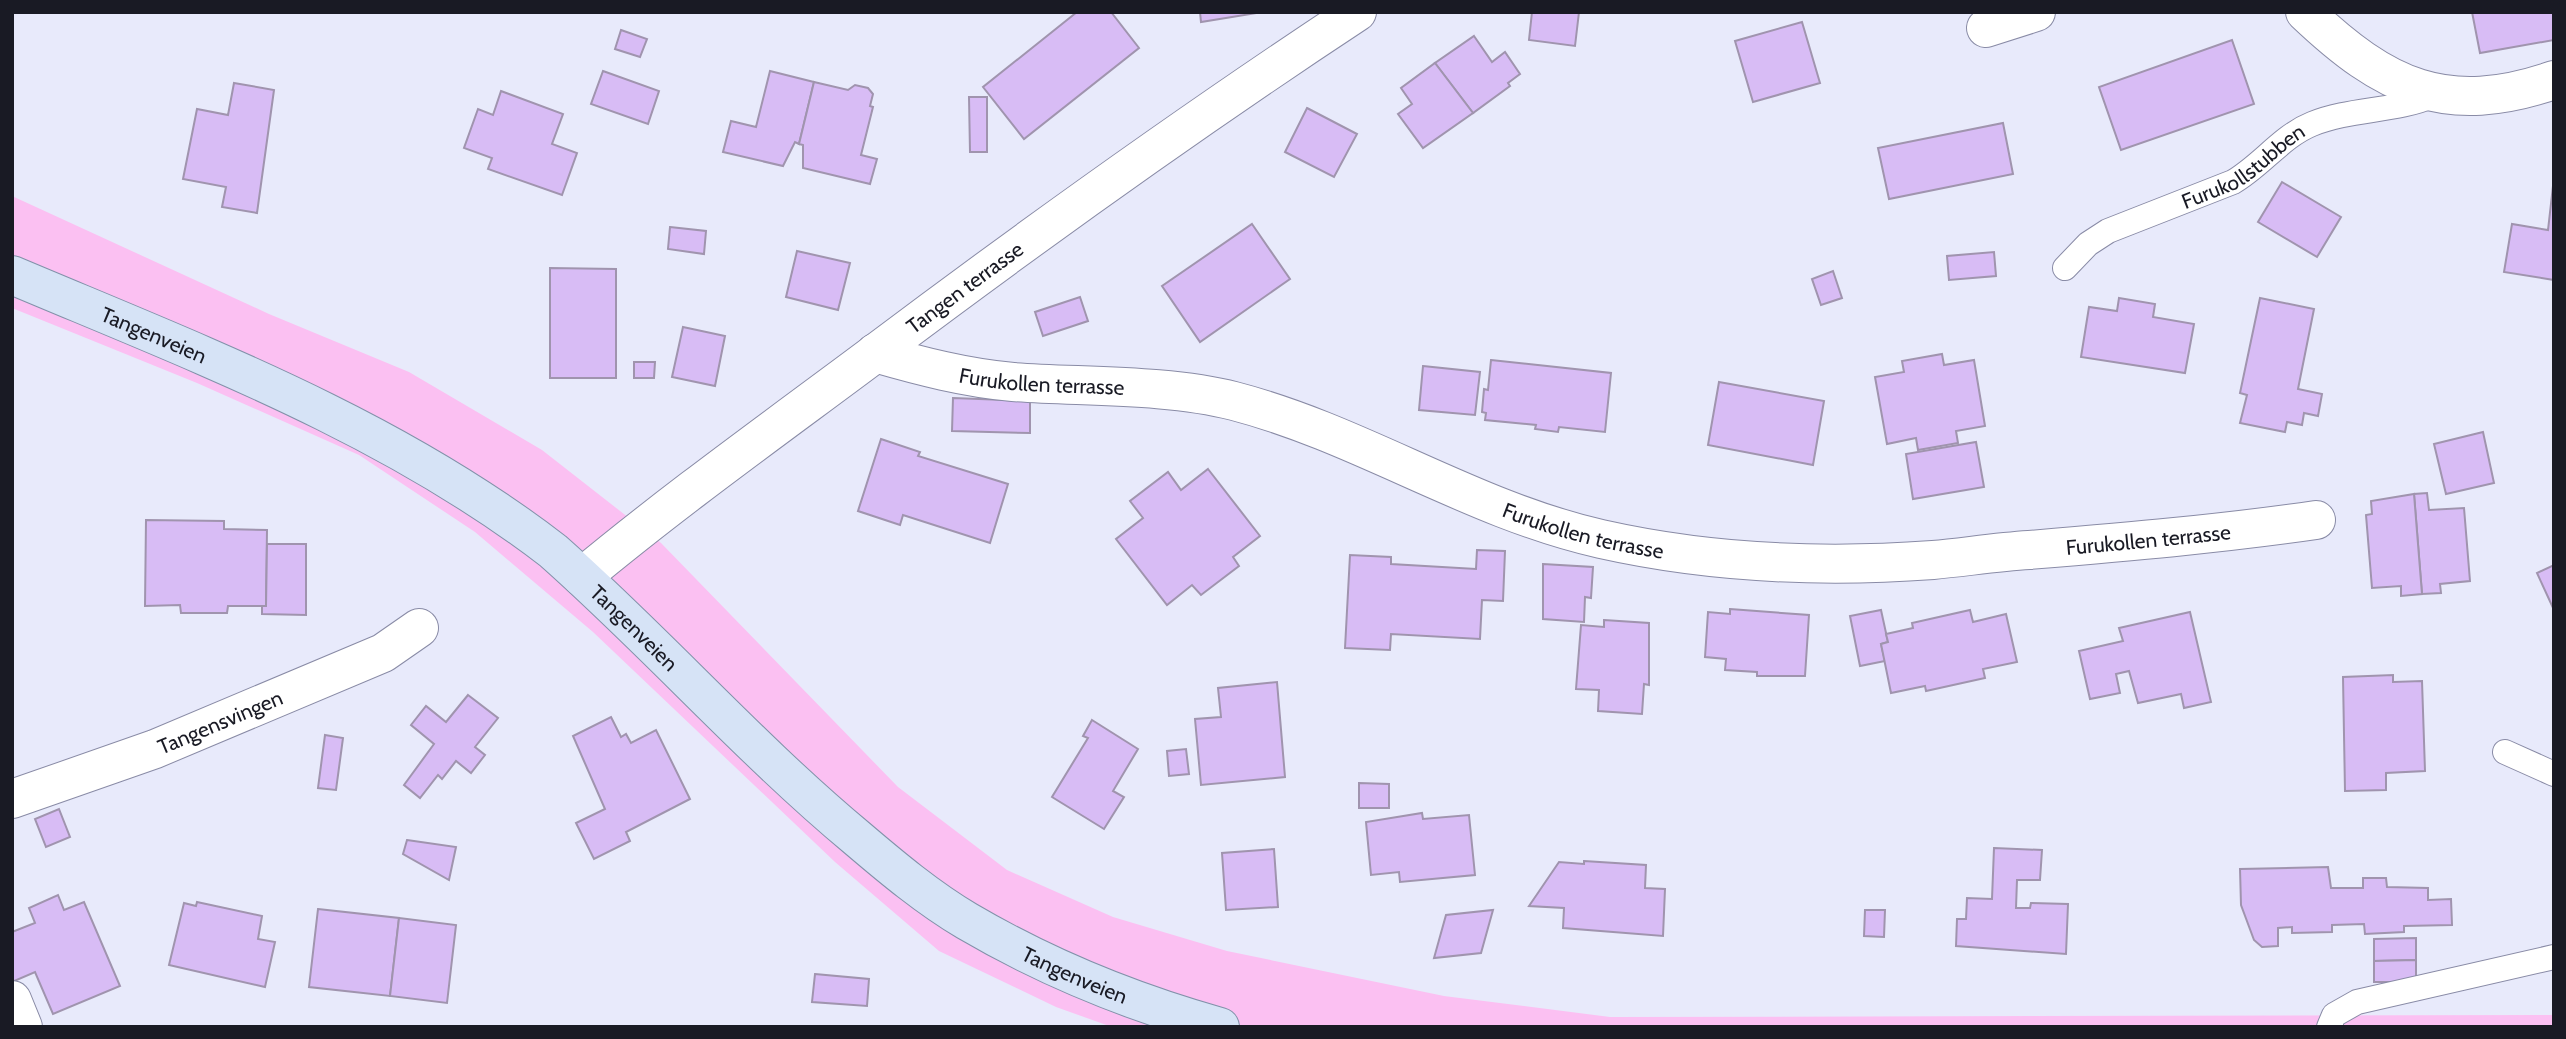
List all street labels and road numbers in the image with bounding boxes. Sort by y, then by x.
street label: Furukollstubben [2178,118,2309,213]
street label: Tangen terrasse [901,236,1028,338]
street label: Tangenveien [97,301,211,368]
street label: Furukollen terrasse [957,362,1125,399]
street label: Furukollen terrasse [1499,497,1666,563]
street label: Furukollen terrasse [2065,519,2232,559]
street label: Tangenveien [586,579,684,676]
street label: Tangensvingen [154,684,286,759]
street label: Tangenveien [1018,941,1131,1008]

